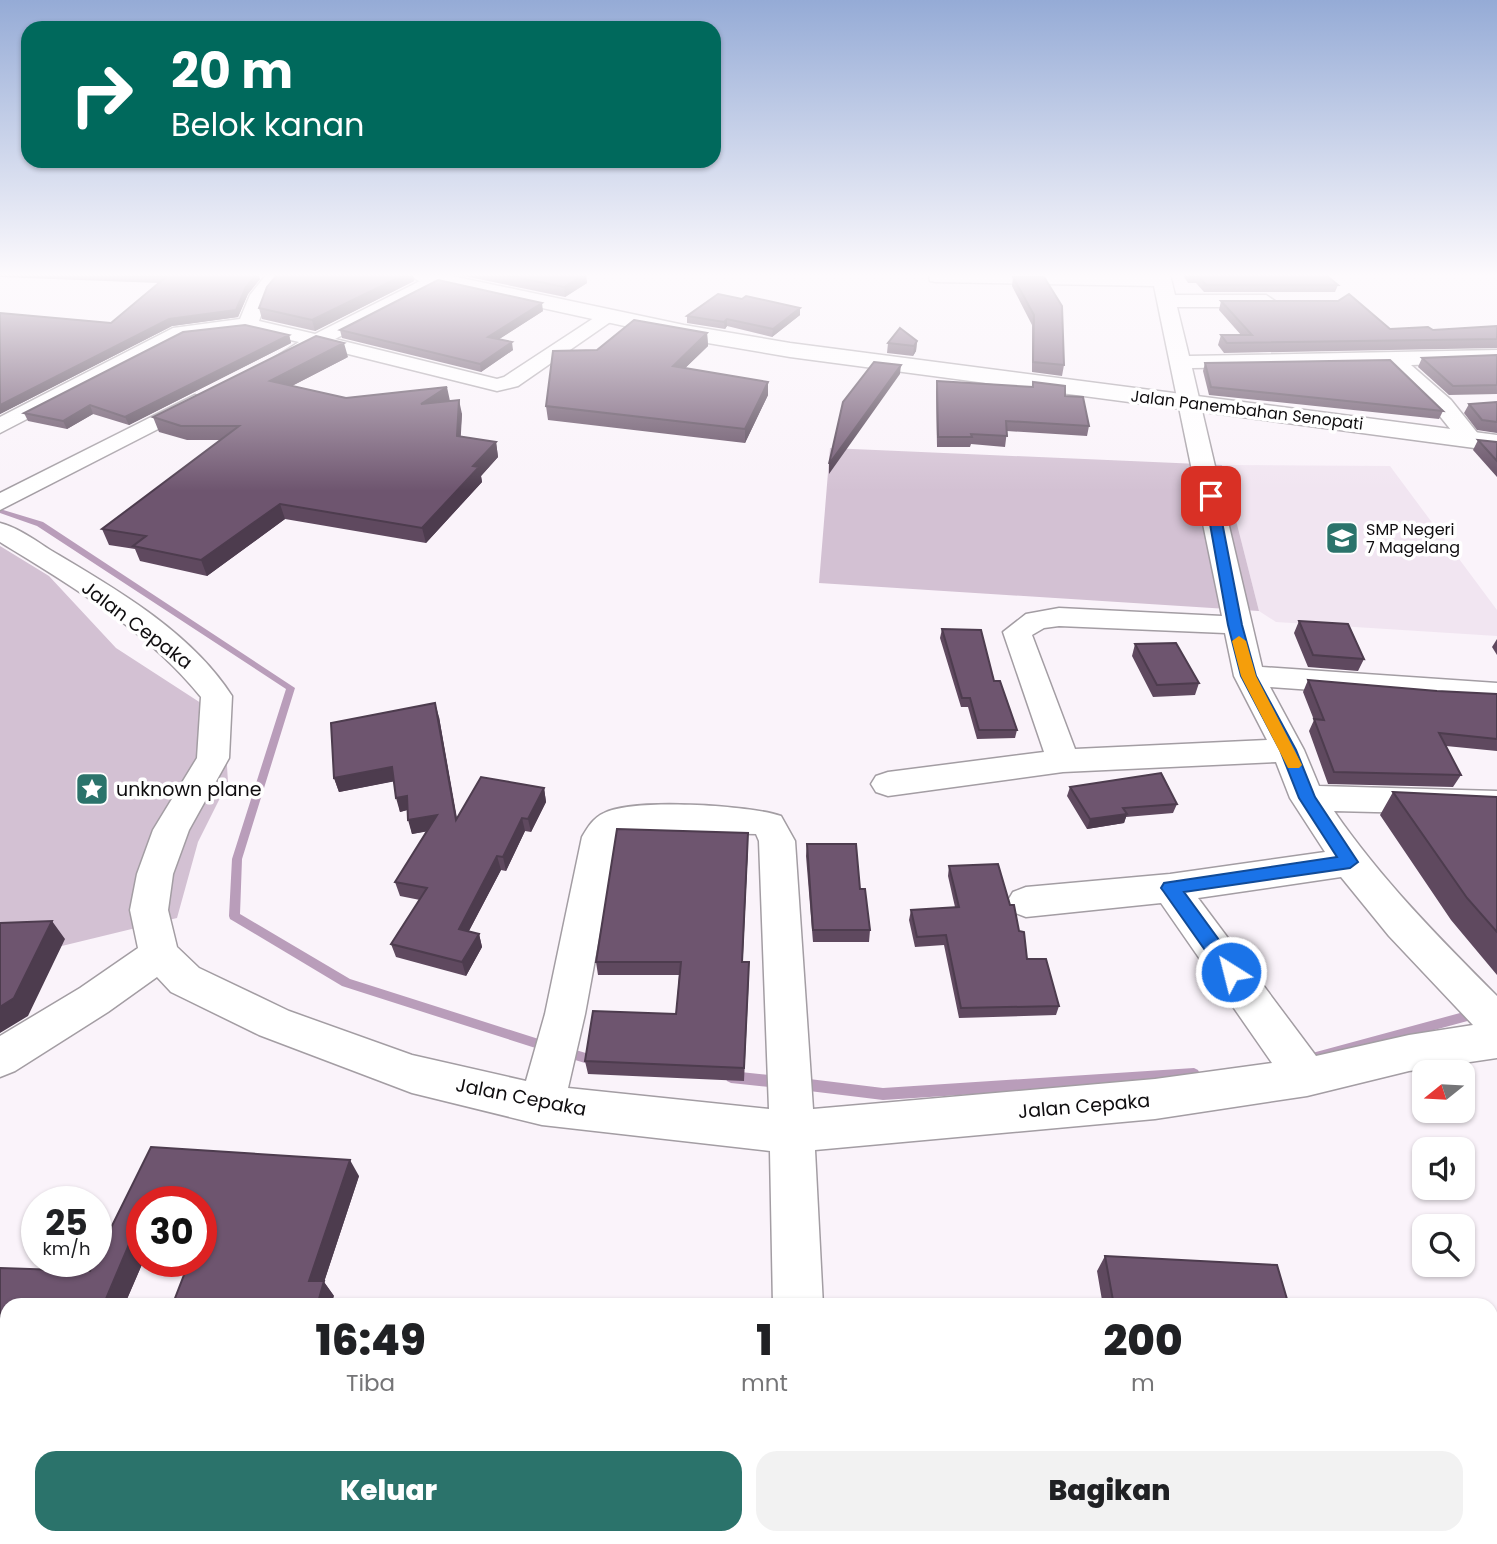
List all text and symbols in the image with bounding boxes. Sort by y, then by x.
text: 20 m [171,37,293,105]
icon: right [56,49,147,140]
text: Belok kanan [171,102,365,147]
street label: Jalan Panembahan Senopati [1130,384,1364,436]
pin [1181,466,1241,526]
icon: arrive [1192,477,1230,515]
place label: SMP Negeri 7 Magelang [1366,518,1460,559]
school or university icon: SMP Negeri 7 Magelang [1323,519,1361,557]
street label: Jalan Cepaka [76,574,198,676]
place icon: unknown plane [73,770,111,808]
place label: unknown plane [116,776,262,803]
position arrow [1194,935,1268,1009]
north arrow [1412,1060,1475,1124]
map controls [1412,1060,1475,1277]
street label: Jalan Cepaka [453,1071,589,1123]
street label: Jalan Cepaka [1017,1087,1151,1125]
button: sound [1412,1137,1475,1200]
speed limit sign: 30 [126,1186,217,1277]
text: 25 [45,1198,88,1247]
button: search [1412,1214,1475,1277]
text: km/h [43,1236,90,1261]
text: 16:49 [316,1311,426,1370]
text: 1 [756,1311,773,1370]
text: 200 [1103,1311,1182,1370]
text: Tiba [346,1367,395,1399]
text: mnt [741,1367,788,1399]
text: m [1131,1367,1155,1399]
button: Keluar [35,1451,742,1531]
button: Bagikan [756,1451,1463,1531]

